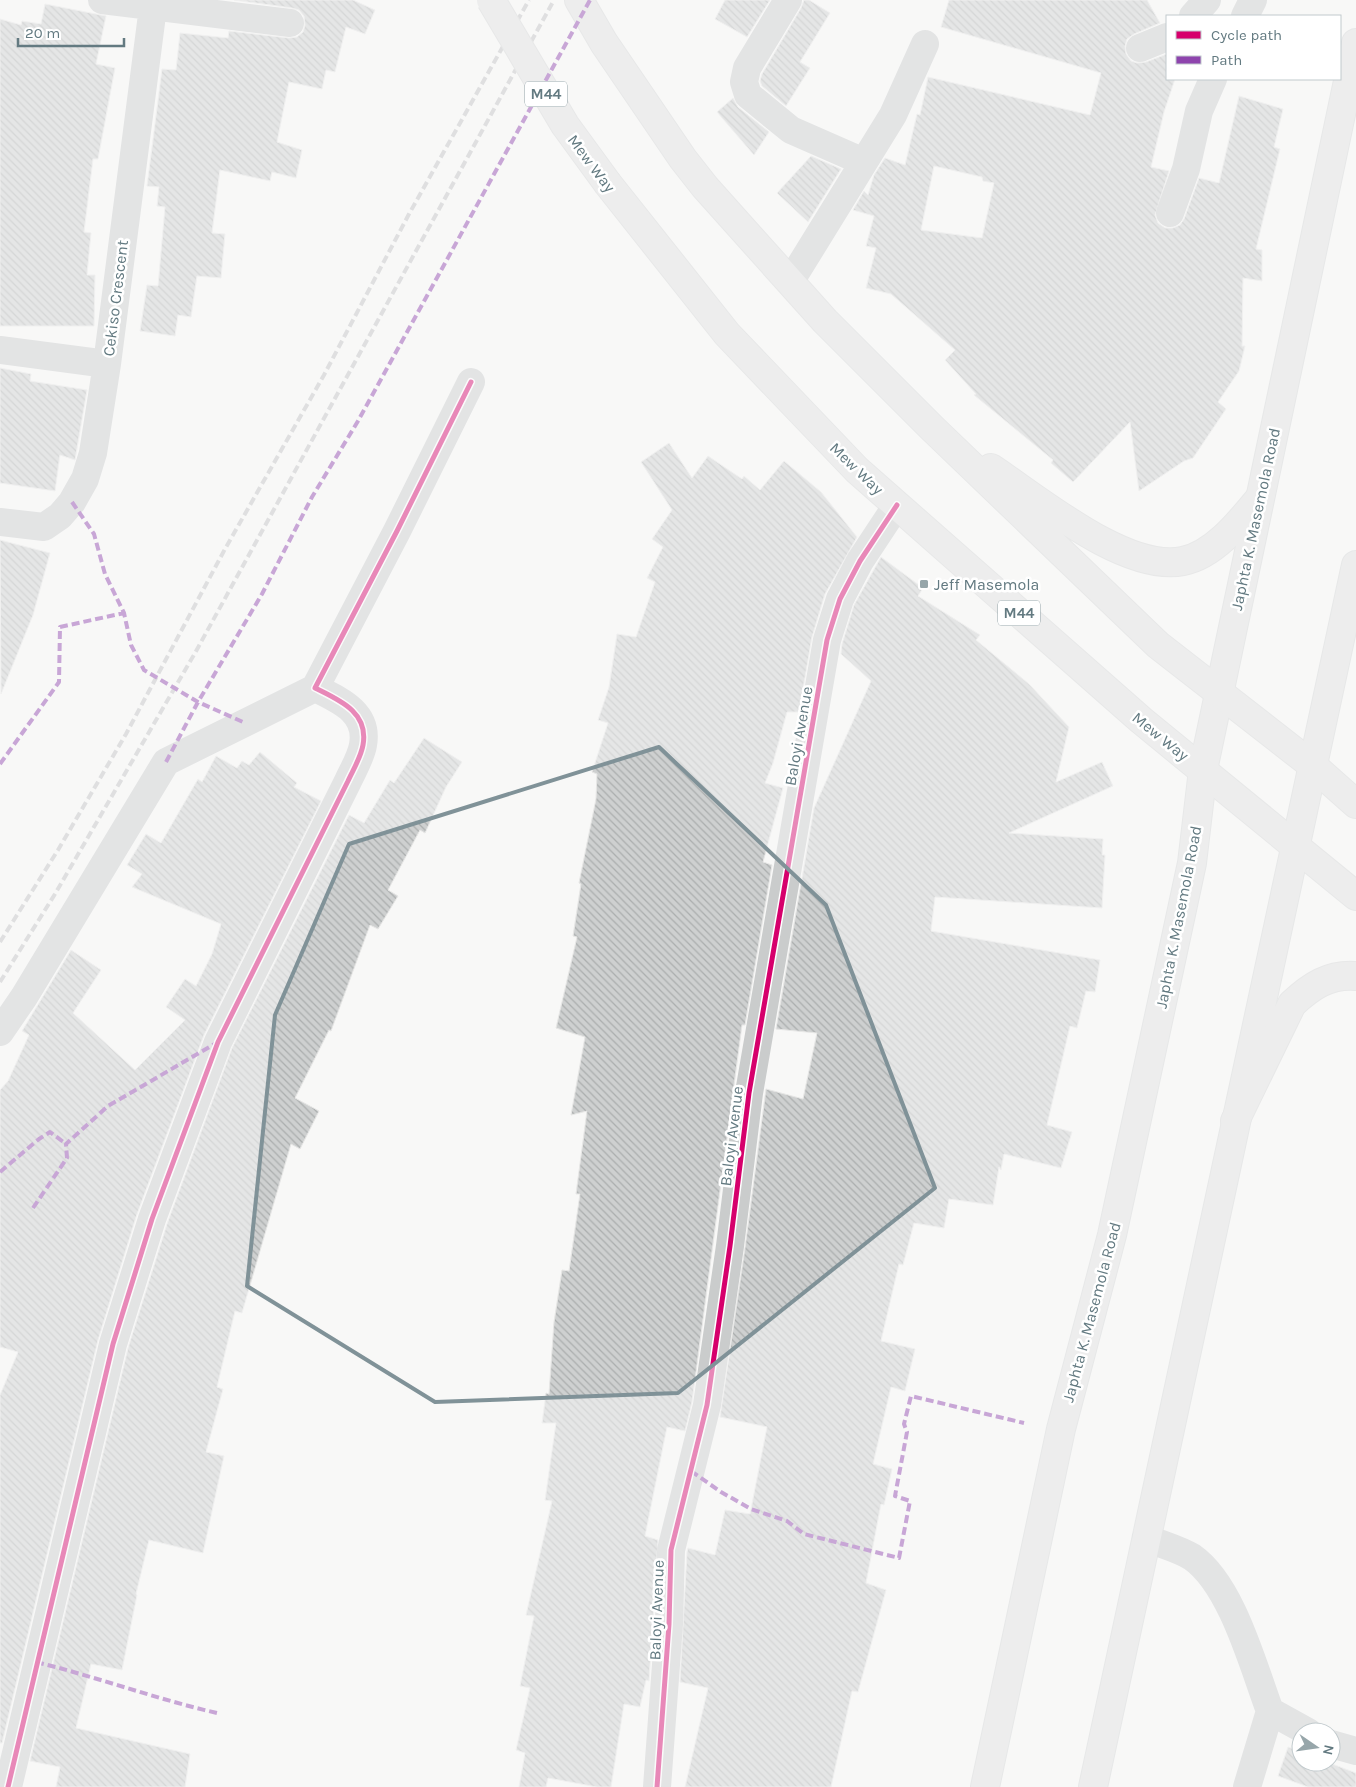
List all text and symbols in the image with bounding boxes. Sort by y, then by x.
scale bar [18,15,124,47]
legend [1166,15,1341,80]
text: 20 m [25,24,60,42]
text: Cycle path [1211,26,1282,44]
text: Path [1211,51,1242,69]
road number: M44 [525,82,567,106]
street label: Mew Way [564,131,620,196]
street label: Cekiso Crescent [99,239,132,357]
street label: Japhta K. Masemola Road [1227,426,1284,612]
street label: Mew Way [826,438,888,499]
place label: Jeff Masemola [934,575,1039,594]
marker: Jeff Masemola [918,578,930,590]
road number: M44 [998,600,1040,626]
street label: Baloyi Avenue [780,685,817,787]
street label: Mew Way [1129,708,1193,765]
street label: Japhta K. Masemola Road [1151,824,1206,1010]
street label: Baloyi Avenue [716,1085,747,1187]
street label: Japhta K. Masemola Road [1058,1220,1125,1404]
street label: Baloyi Avenue [645,1559,668,1661]
north arrow [1291,1722,1341,1772]
text: N [1319,1743,1338,1757]

